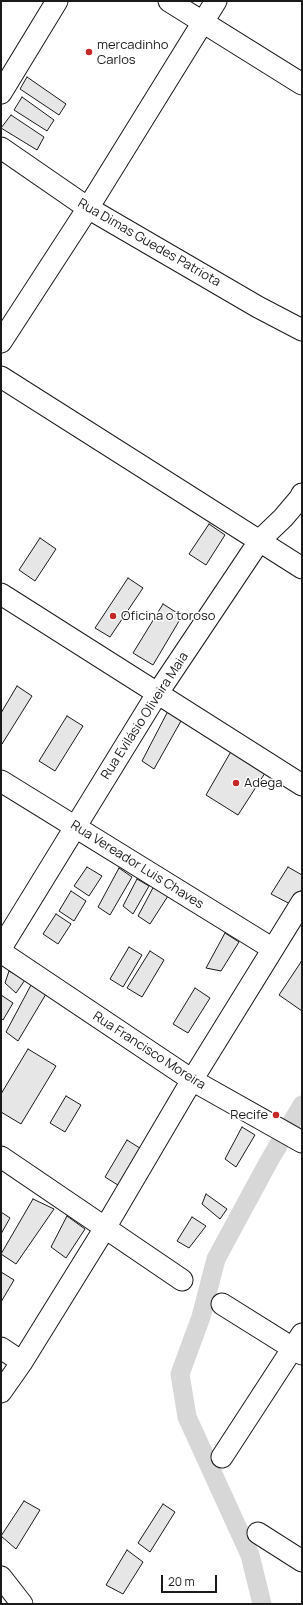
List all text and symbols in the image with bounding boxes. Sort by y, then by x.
place label: mercadinho Carlos [97,37,168,68]
marker: mercadinho Carlos [84,47,94,57]
street label: Rua Dimas Guedes Patriota [75,196,223,290]
place label: Oficina o toroso [121,608,215,624]
marker: Oficina o toroso [108,611,118,621]
street label: Rua Evilásio Oliveira Maia [98,650,192,782]
place label: Adega [244,775,282,791]
marker: Adega [231,778,241,788]
street label: Rua Vereador Luis Chaves [68,818,206,912]
street label: Rua Francisco Moreira [90,1009,208,1093]
place label: Recife [230,1107,268,1123]
marker: Recife [271,1110,281,1120]
scale bar [163,1567,219,1593]
text: 20 m [168,1573,195,1590]

